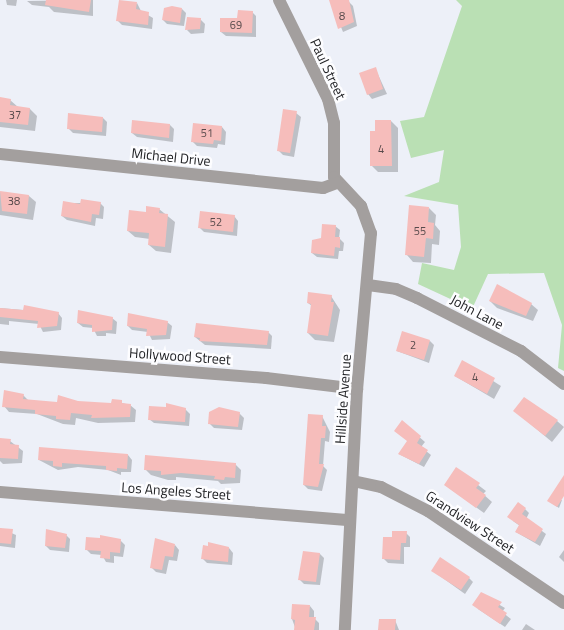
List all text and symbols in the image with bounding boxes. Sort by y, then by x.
house number: 8 [339,9,345,23]
house number: 69 [230,18,242,32]
street label: Paul Street [307,36,349,102]
house number: 37 [9,108,21,122]
house number: 51 [201,126,213,140]
house number: 4 [378,142,384,156]
street label: Michael Drive [131,144,211,170]
house number: 38 [8,194,20,208]
house number: 52 [210,215,222,229]
house number: 55 [414,224,426,238]
street label: John Lane [448,291,506,333]
house number: 2 [410,338,416,352]
street label: Hollywood Street [129,344,231,368]
street label: Hillside Avenue [331,354,355,444]
house number: 4 [472,370,478,384]
street label: Los Angeles Street [121,479,231,503]
street label: Grandview Street [423,487,517,557]

